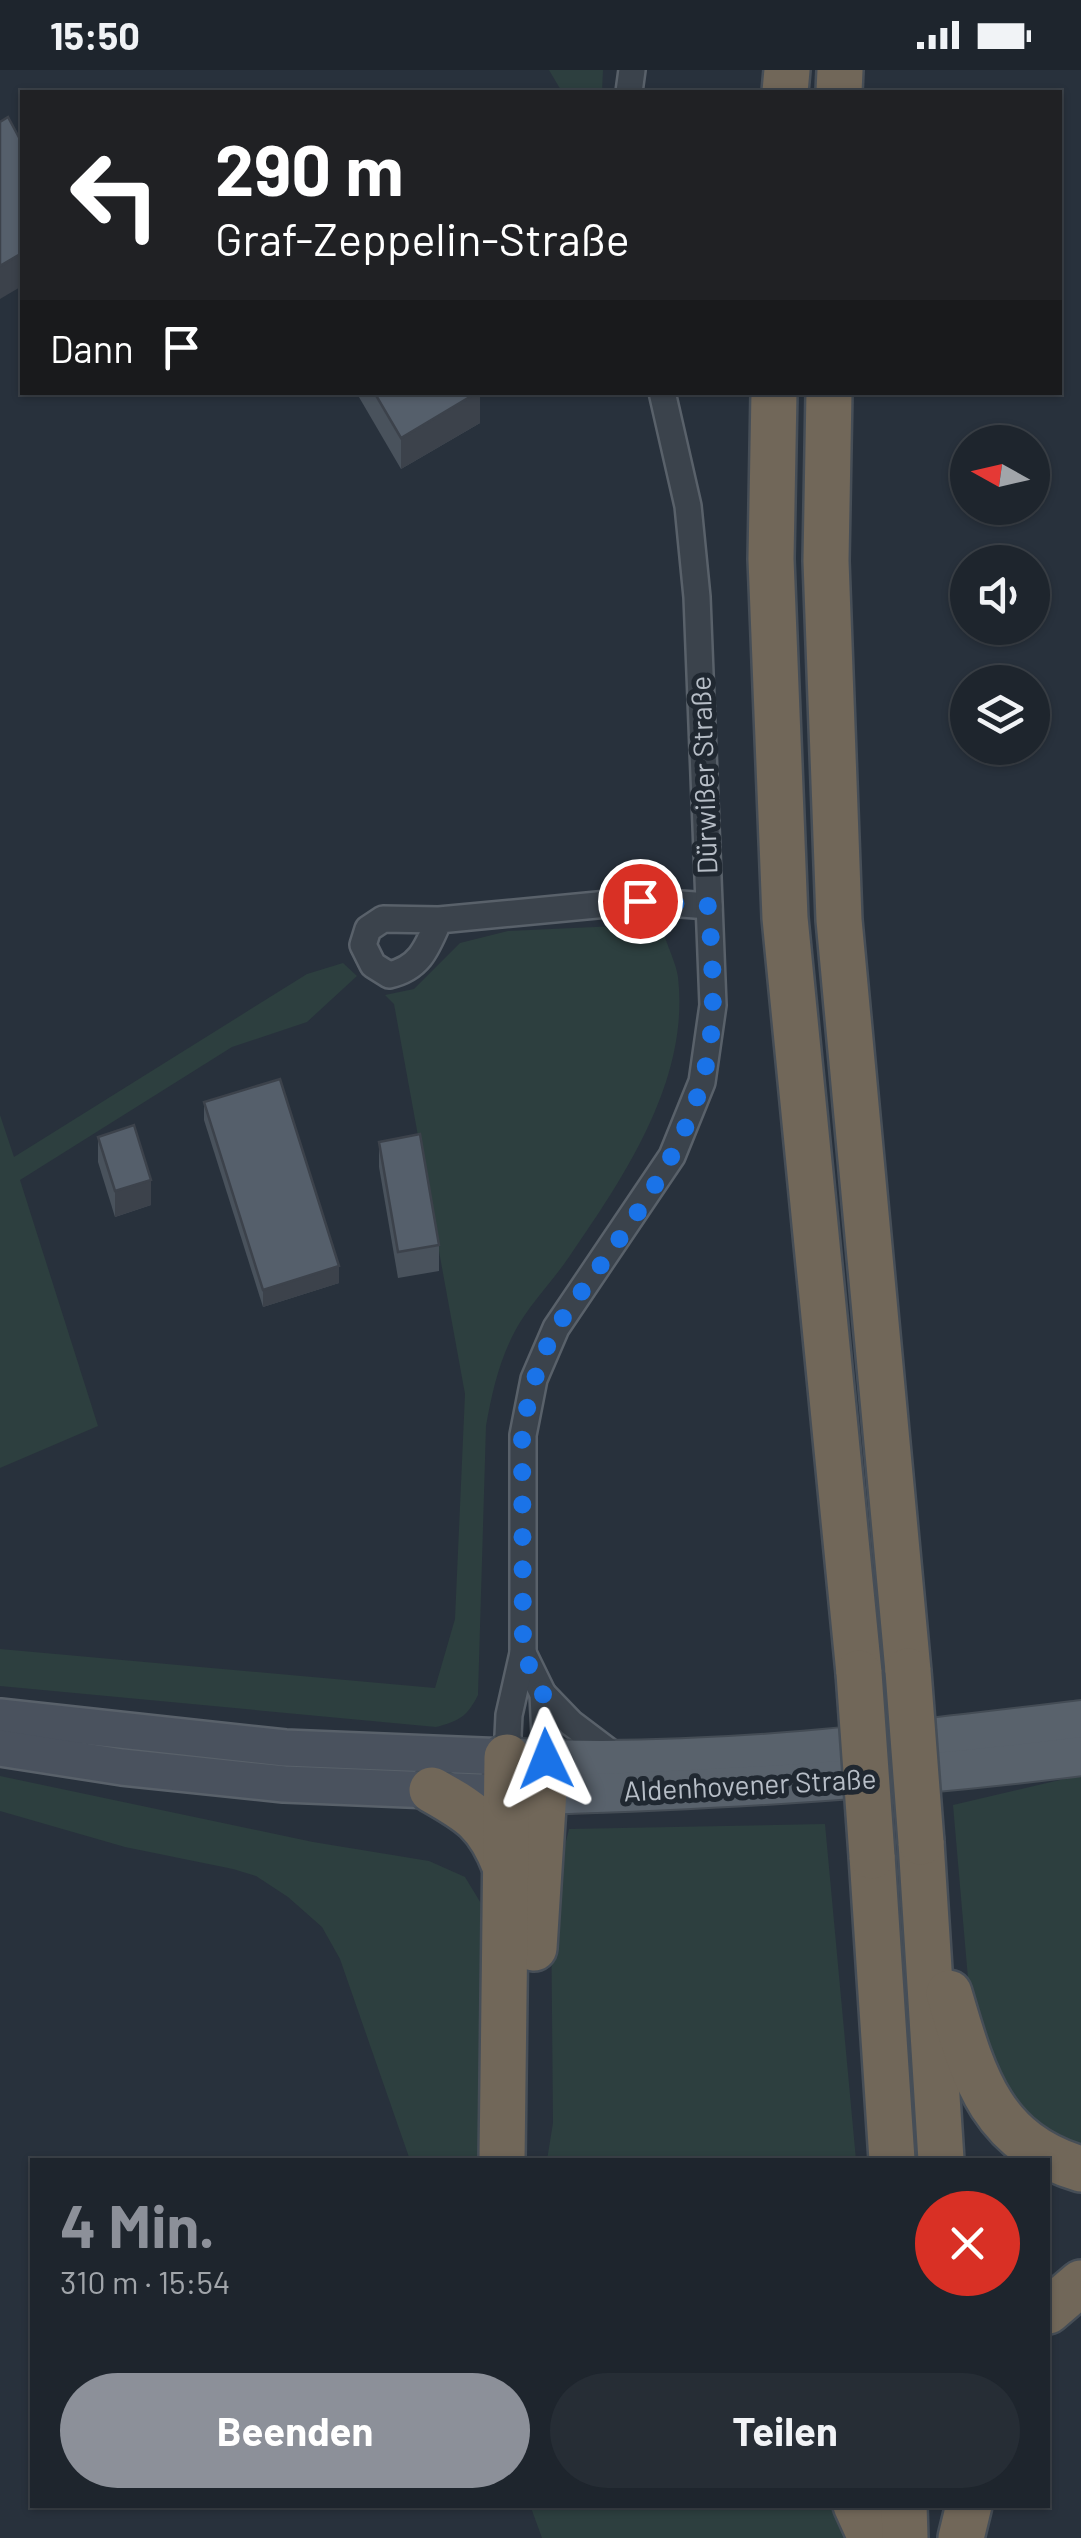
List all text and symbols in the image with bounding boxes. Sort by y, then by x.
text: 15:50 [50,12,140,58]
text: 290 m [215,126,404,210]
icon: left [50,130,180,260]
text: Graf-Zeppelin-Straße [215,211,630,265]
icon: arrive [154,320,209,375]
text: Dann [50,325,134,371]
north arrow [950,425,1050,525]
map controls [950,425,1050,765]
button: sound [950,545,1050,645]
button: layers [950,665,1050,765]
street label: Dürwißer Straße [683,675,723,875]
pin [598,859,683,944]
icon: arrive [613,874,668,929]
position arrow [494,1707,598,1811]
street label: Aldenhovener Straße [623,1760,877,1808]
text: 4 Min. [60,2188,215,2260]
button: close [915,2191,1020,2296]
text: 310 m · 15:54 [60,2262,231,2300]
button: Beenden [60,2373,530,2488]
button: Teilen [550,2373,1020,2488]

